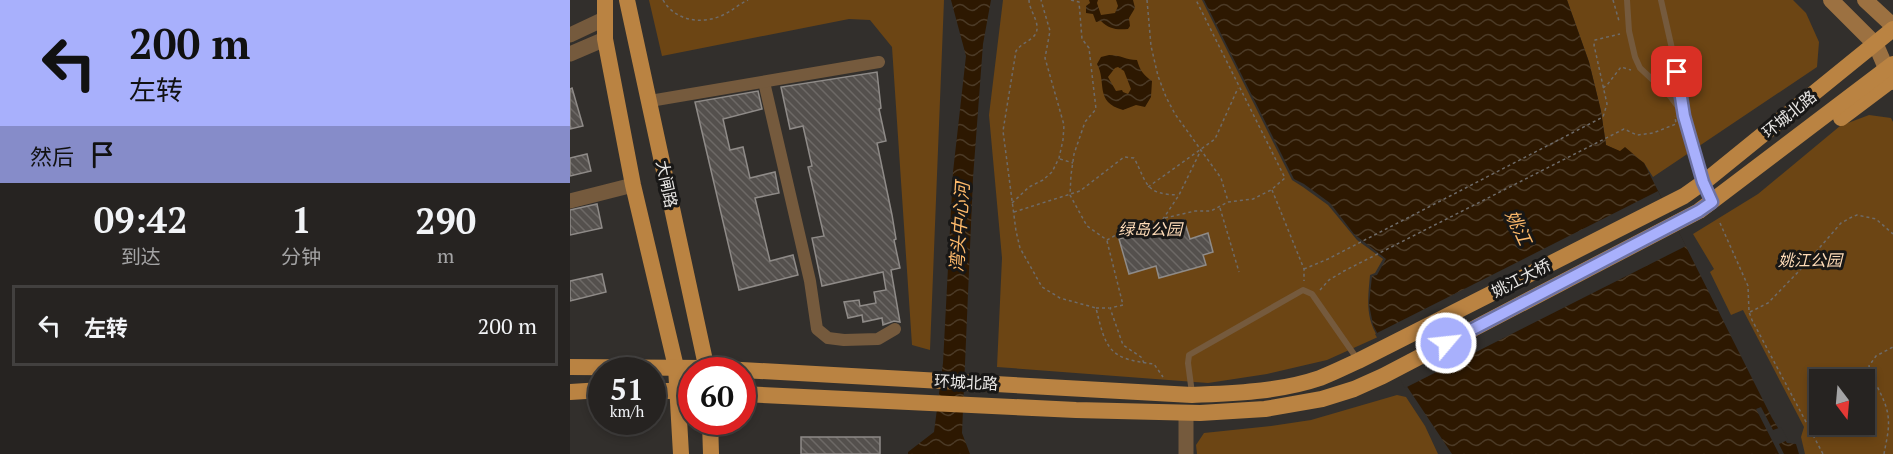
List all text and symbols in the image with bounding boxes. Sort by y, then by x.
text: 200 m [129,15,250,71]
icon: left [30,24,108,102]
pin [1651,46,1702,97]
icon: arrive [1660,55,1693,88]
text: 左转 [129,72,183,108]
street label: 环城北路 [1757,85,1821,143]
icon: arrive [86,138,119,171]
text: 然后 [30,142,74,171]
street label: 大闸路 [651,158,683,210]
water label: 湾头中心河 [944,178,974,273]
text: 09:42 [94,196,188,243]
text: 1 [291,196,312,243]
text: 290 [415,197,476,244]
water label: 姚江 [1501,206,1538,250]
park label: 绿岛公园 [1118,218,1184,240]
text: m [437,242,454,269]
text: 到达 [121,243,161,270]
text: 分钟 [281,243,321,270]
park label: 姚江公园 [1778,249,1844,271]
street label: 姚江大桥 [1487,254,1555,302]
icon: left [33,309,66,342]
text: 200 m [477,311,537,340]
position arrow [1414,311,1478,375]
text: 左转 [84,313,128,342]
speed limit sign: 60 [678,357,756,435]
text: 51 [610,369,644,409]
street label: 环城北路 [933,369,999,395]
north arrow [1809,369,1875,435]
map controls [1809,369,1875,435]
text: km/h [610,401,644,421]

